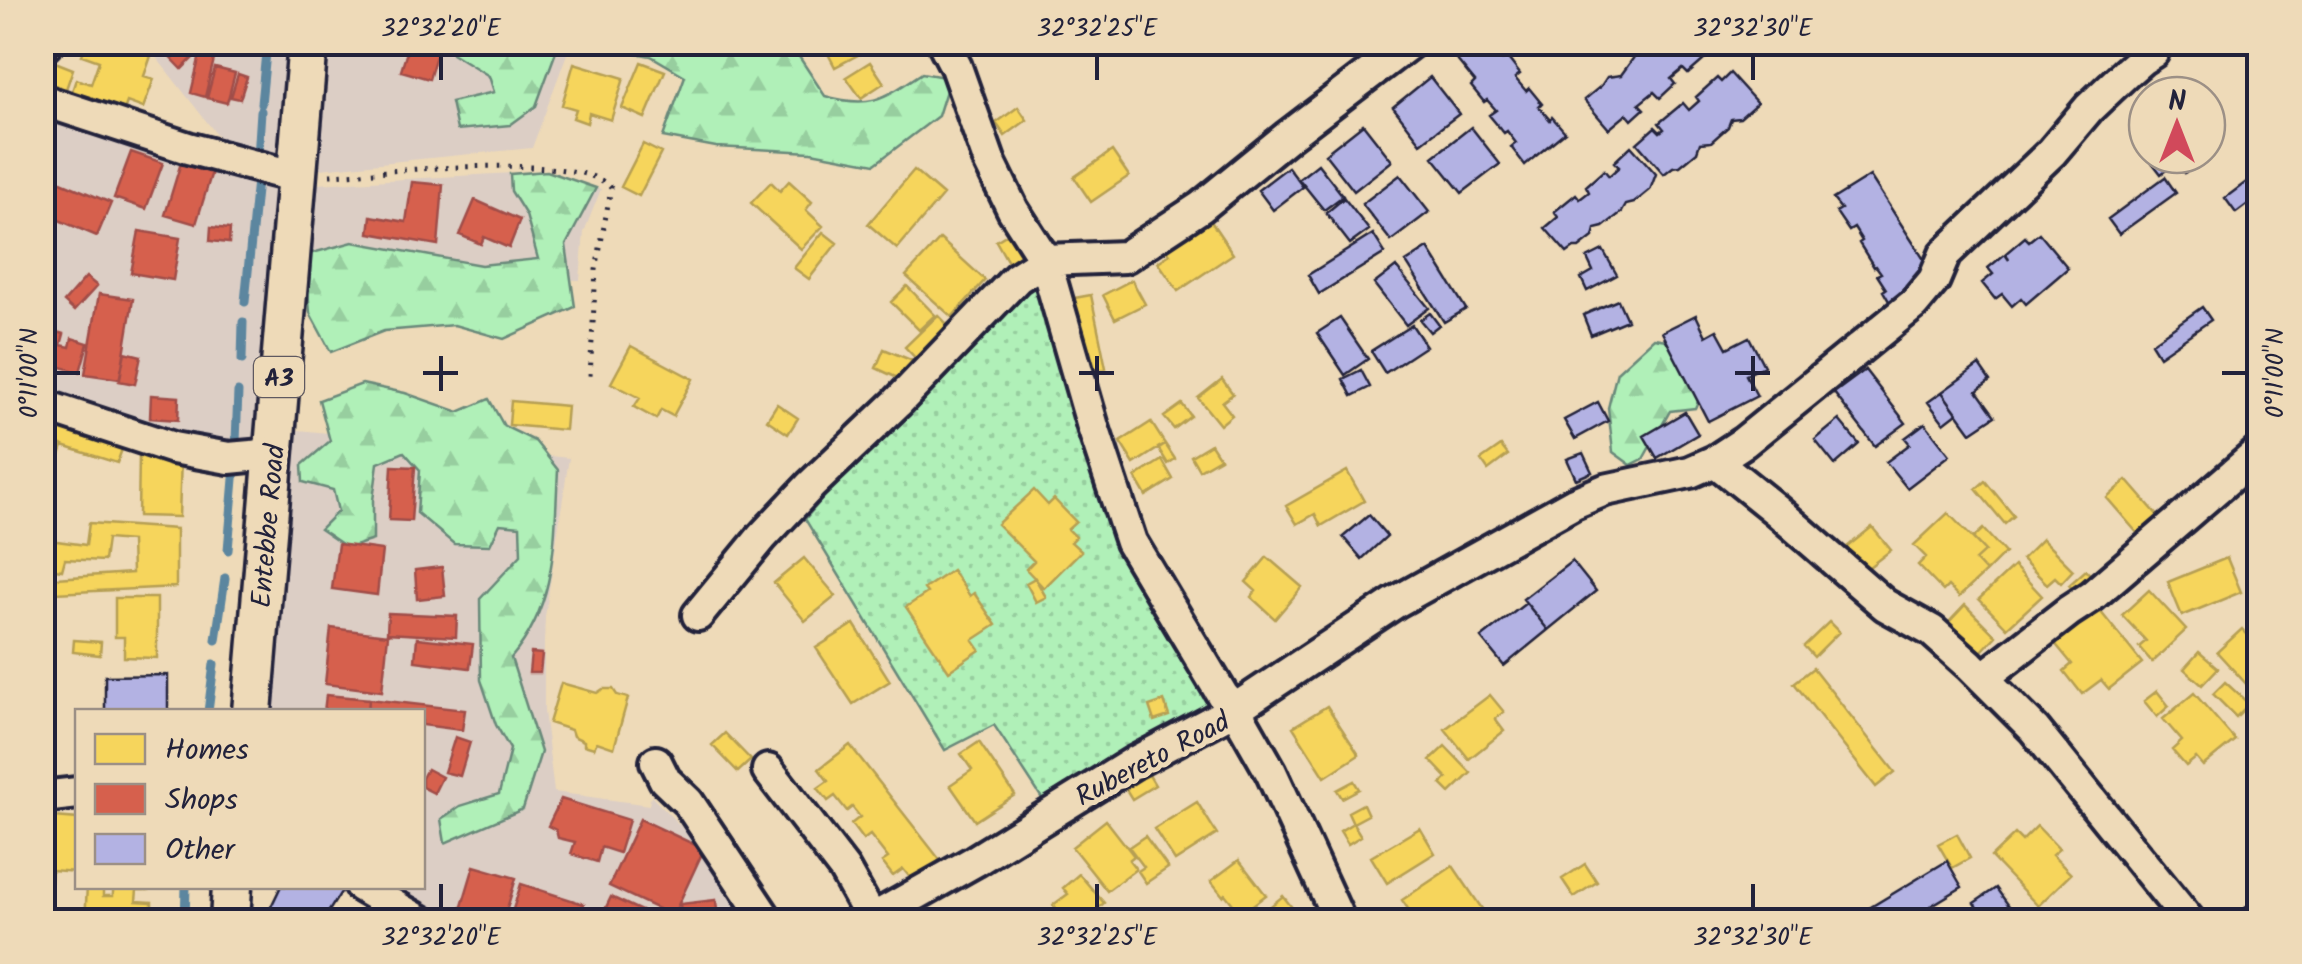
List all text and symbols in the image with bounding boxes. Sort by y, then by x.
text: 32°32'20"E [381,9,502,49]
text: 32°32'25"E [1037,9,1159,49]
text: 32°32'30"E [1693,9,1814,49]
north arrow [2127,75,2227,175]
text: N [2168,80,2186,125]
text: 0°11'00"N [10,328,50,418]
text: 0°11'00"N [2256,328,2296,418]
road number: A3 [254,357,304,397]
street label: Entebbe Road [240,441,299,610]
street label: Rubereto Road [1068,700,1240,820]
legend [75,709,425,889]
text: Homes [165,727,249,775]
text: Shops [165,777,238,825]
text: Other [165,827,237,875]
text: 32°32'20"E [381,918,502,958]
text: 32°32'25"E [1037,918,1159,958]
text: 32°32'30"E [1693,918,1814,958]

